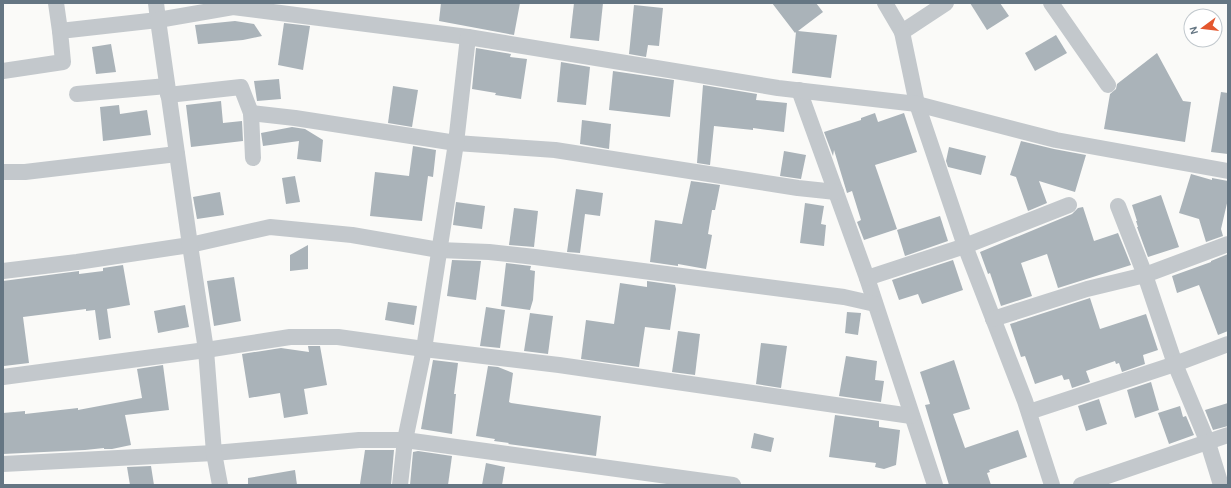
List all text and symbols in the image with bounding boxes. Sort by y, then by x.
north arrow [1183,8,1223,48]
text: N [1187,25,1201,36]

